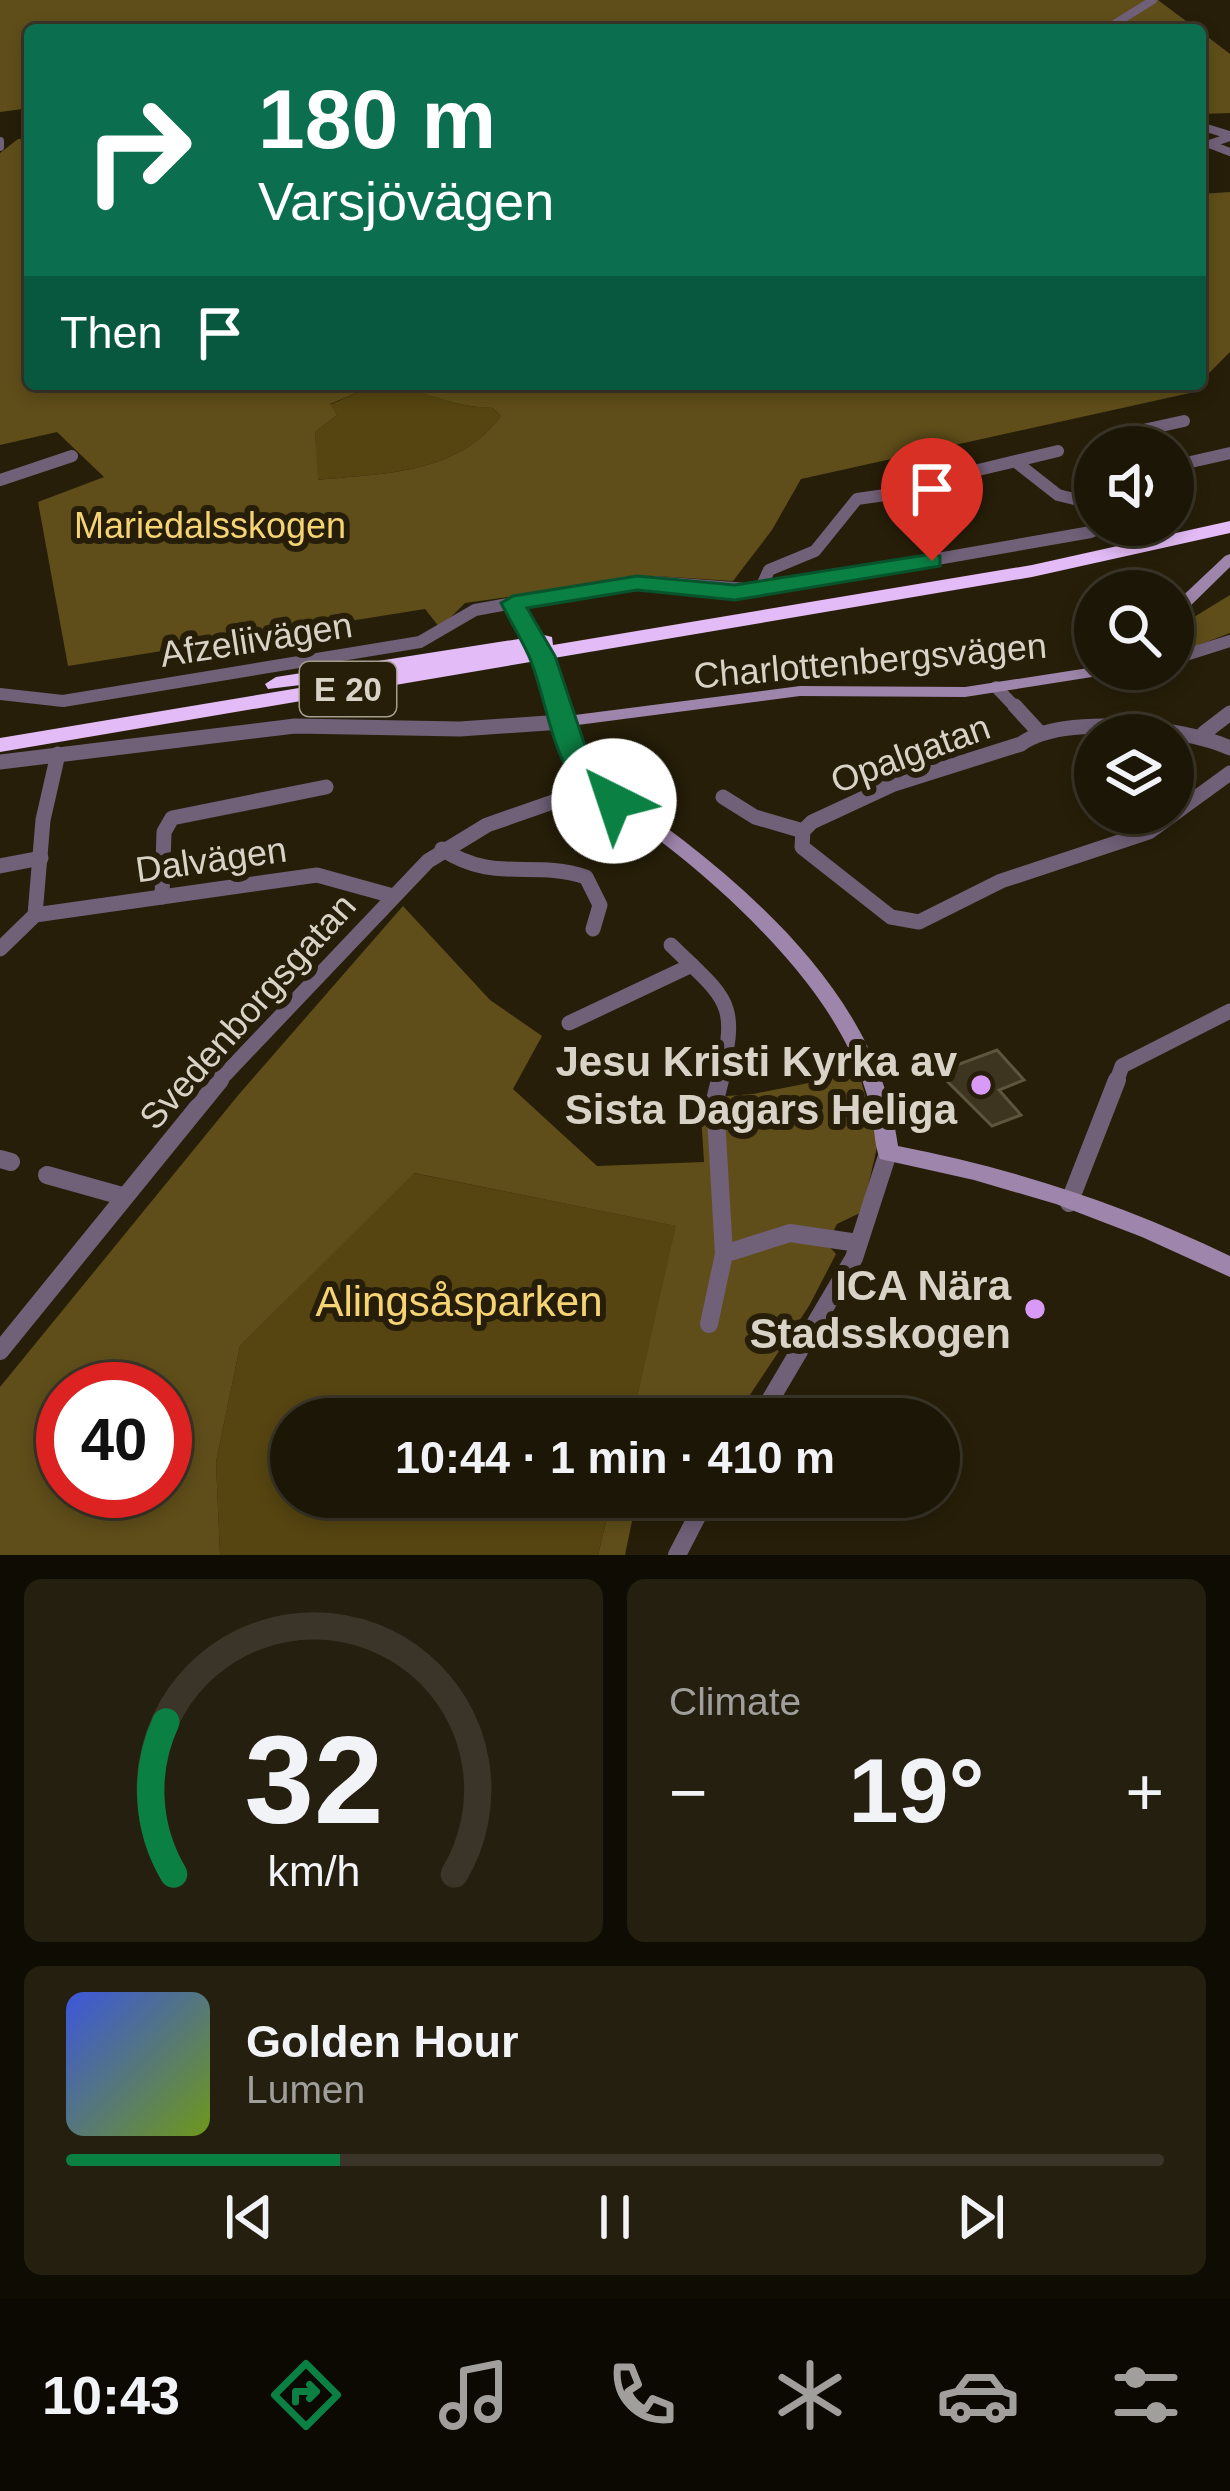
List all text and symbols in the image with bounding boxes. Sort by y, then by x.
icon: right [60,72,216,228]
text: 180 m [258,72,496,166]
text: Varsjövägen [258,171,554,231]
icon: arrive [187,300,253,366]
text: Then [60,307,163,358]
map controls [1074,426,1194,834]
button: sound [1074,426,1194,546]
pin [881,438,983,561]
icon: arrive [899,456,965,522]
park label: Mariedalsskogen [74,505,346,546]
button: search [1074,570,1194,690]
street label: Afzeliivägen [157,604,355,675]
street label: Charlottenbergsvägen [692,625,1048,696]
road number: E 20 [300,662,396,716]
street label: Opalgatan [825,706,995,801]
button: layers [1074,714,1194,834]
position arrow [551,738,677,864]
street label: Dalvägen [133,829,289,890]
street label: Svedenborgsgatan [131,885,364,1137]
place label: Jesu Kristi Kyrka av Sista Dagars Heliga [555,1038,958,1133]
marker: Jesu Kristi Kyrka av Sista Dagars Heliga [968,1072,994,1098]
place label: ICA Nära Stadsskogen [750,1262,1012,1357]
park label: Alingsåsparken [315,1278,603,1325]
marker: ICA Nära Stadsskogen [1022,1296,1048,1322]
speed limit sign: 40 [36,1362,192,1518]
text: 10:44 · 1 min · 410 m [395,1432,835,1483]
text: Climate [669,1680,801,1723]
text: 32 [244,1710,383,1849]
text: 19° [848,1741,985,1841]
text: − [669,1755,708,1829]
text: + [1125,1755,1164,1829]
text: km/h [267,1846,360,1894]
text: Golden Hour [246,2016,518,2067]
text: Lumen [246,2068,365,2111]
icon: previous [216,2184,282,2250]
icon: pause [582,2184,648,2250]
icon: next [948,2184,1014,2250]
icon: directions [264,2353,348,2437]
icon: music [432,2353,516,2437]
icon: phone [600,2353,684,2437]
icon: climate [768,2353,852,2437]
icon: car [936,2353,1020,2437]
icon: filters [1104,2353,1188,2437]
text: 10:43 [42,2365,180,2425]

